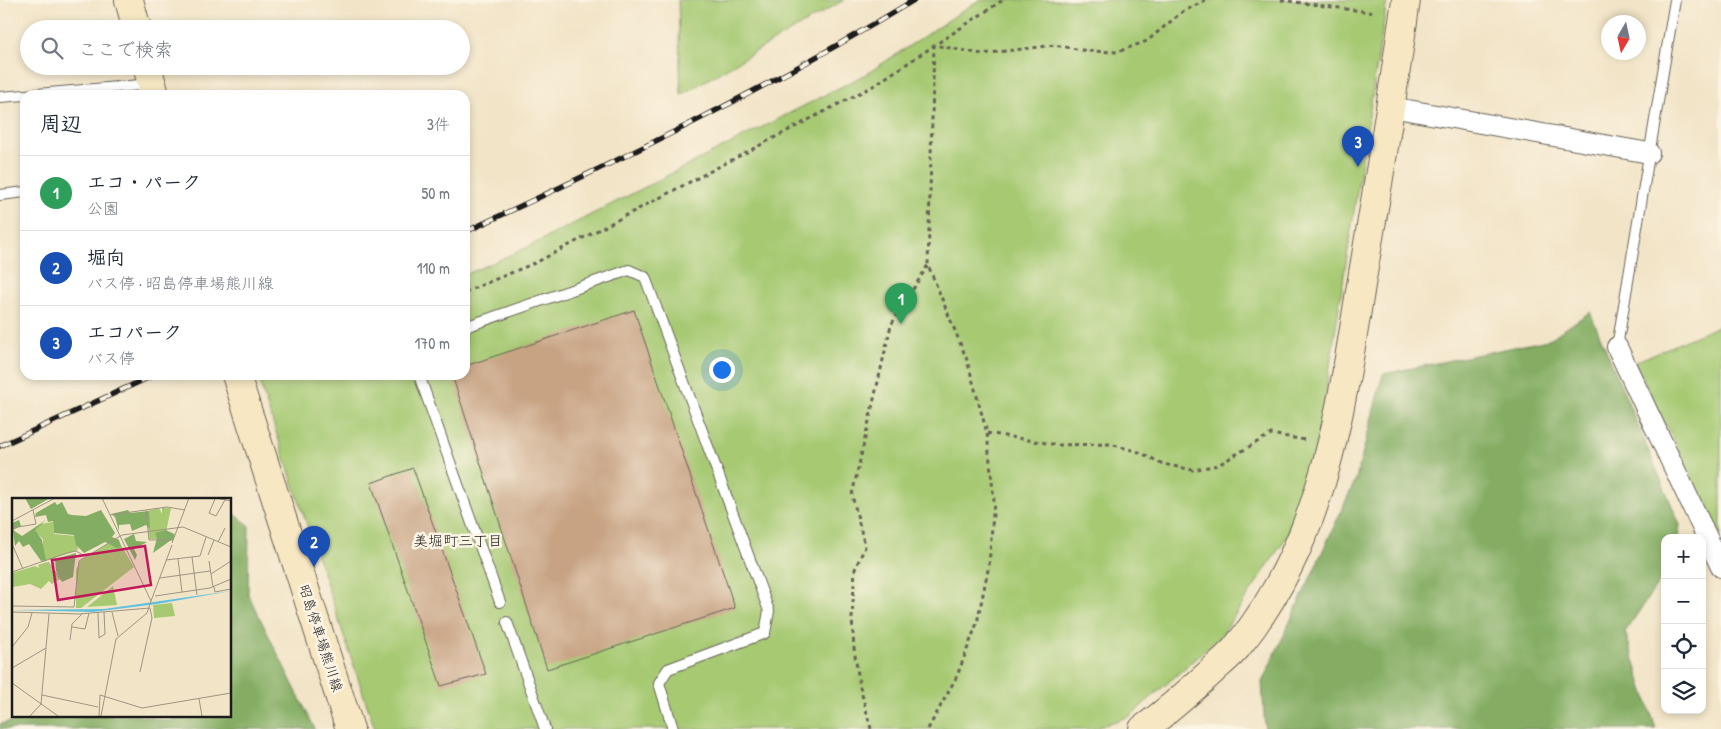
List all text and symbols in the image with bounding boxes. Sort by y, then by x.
north arrow [1601,15,1646,60]
search box [20,20,470,75]
icon: search [38,34,66,62]
text: ここで検索 [78,36,173,62]
text: 周辺 [40,109,82,138]
text: 3件 [427,113,450,135]
pin: 3 [1342,126,1374,167]
text: エコ・パーク [87,169,201,195]
text: 1 [53,182,59,204]
text: 50 m [422,182,450,204]
text: 公園 [87,197,119,219]
text: 堀向 [87,244,125,270]
text: 2 [52,257,60,279]
text: 110 m [417,257,450,279]
text: バス停 · 昭島停車場熊川線 [87,272,274,294]
pin: 1 [885,283,917,324]
text: エコパーク [87,319,182,345]
text: 3 [52,332,60,354]
text: 170 m [415,332,450,354]
text: バス停 [87,347,135,369]
your location [709,357,735,383]
inset map [12,498,231,716]
pin: 2 [298,526,330,567]
district label: 美堀町三丁目 [413,530,503,551]
map controls [1661,534,1706,714]
button: + [1661,534,1706,579]
button: − [1661,579,1706,624]
street label: 昭島停車場熊川線 [295,582,348,694]
button: locate [1661,624,1706,669]
button: layers [1661,669,1706,714]

